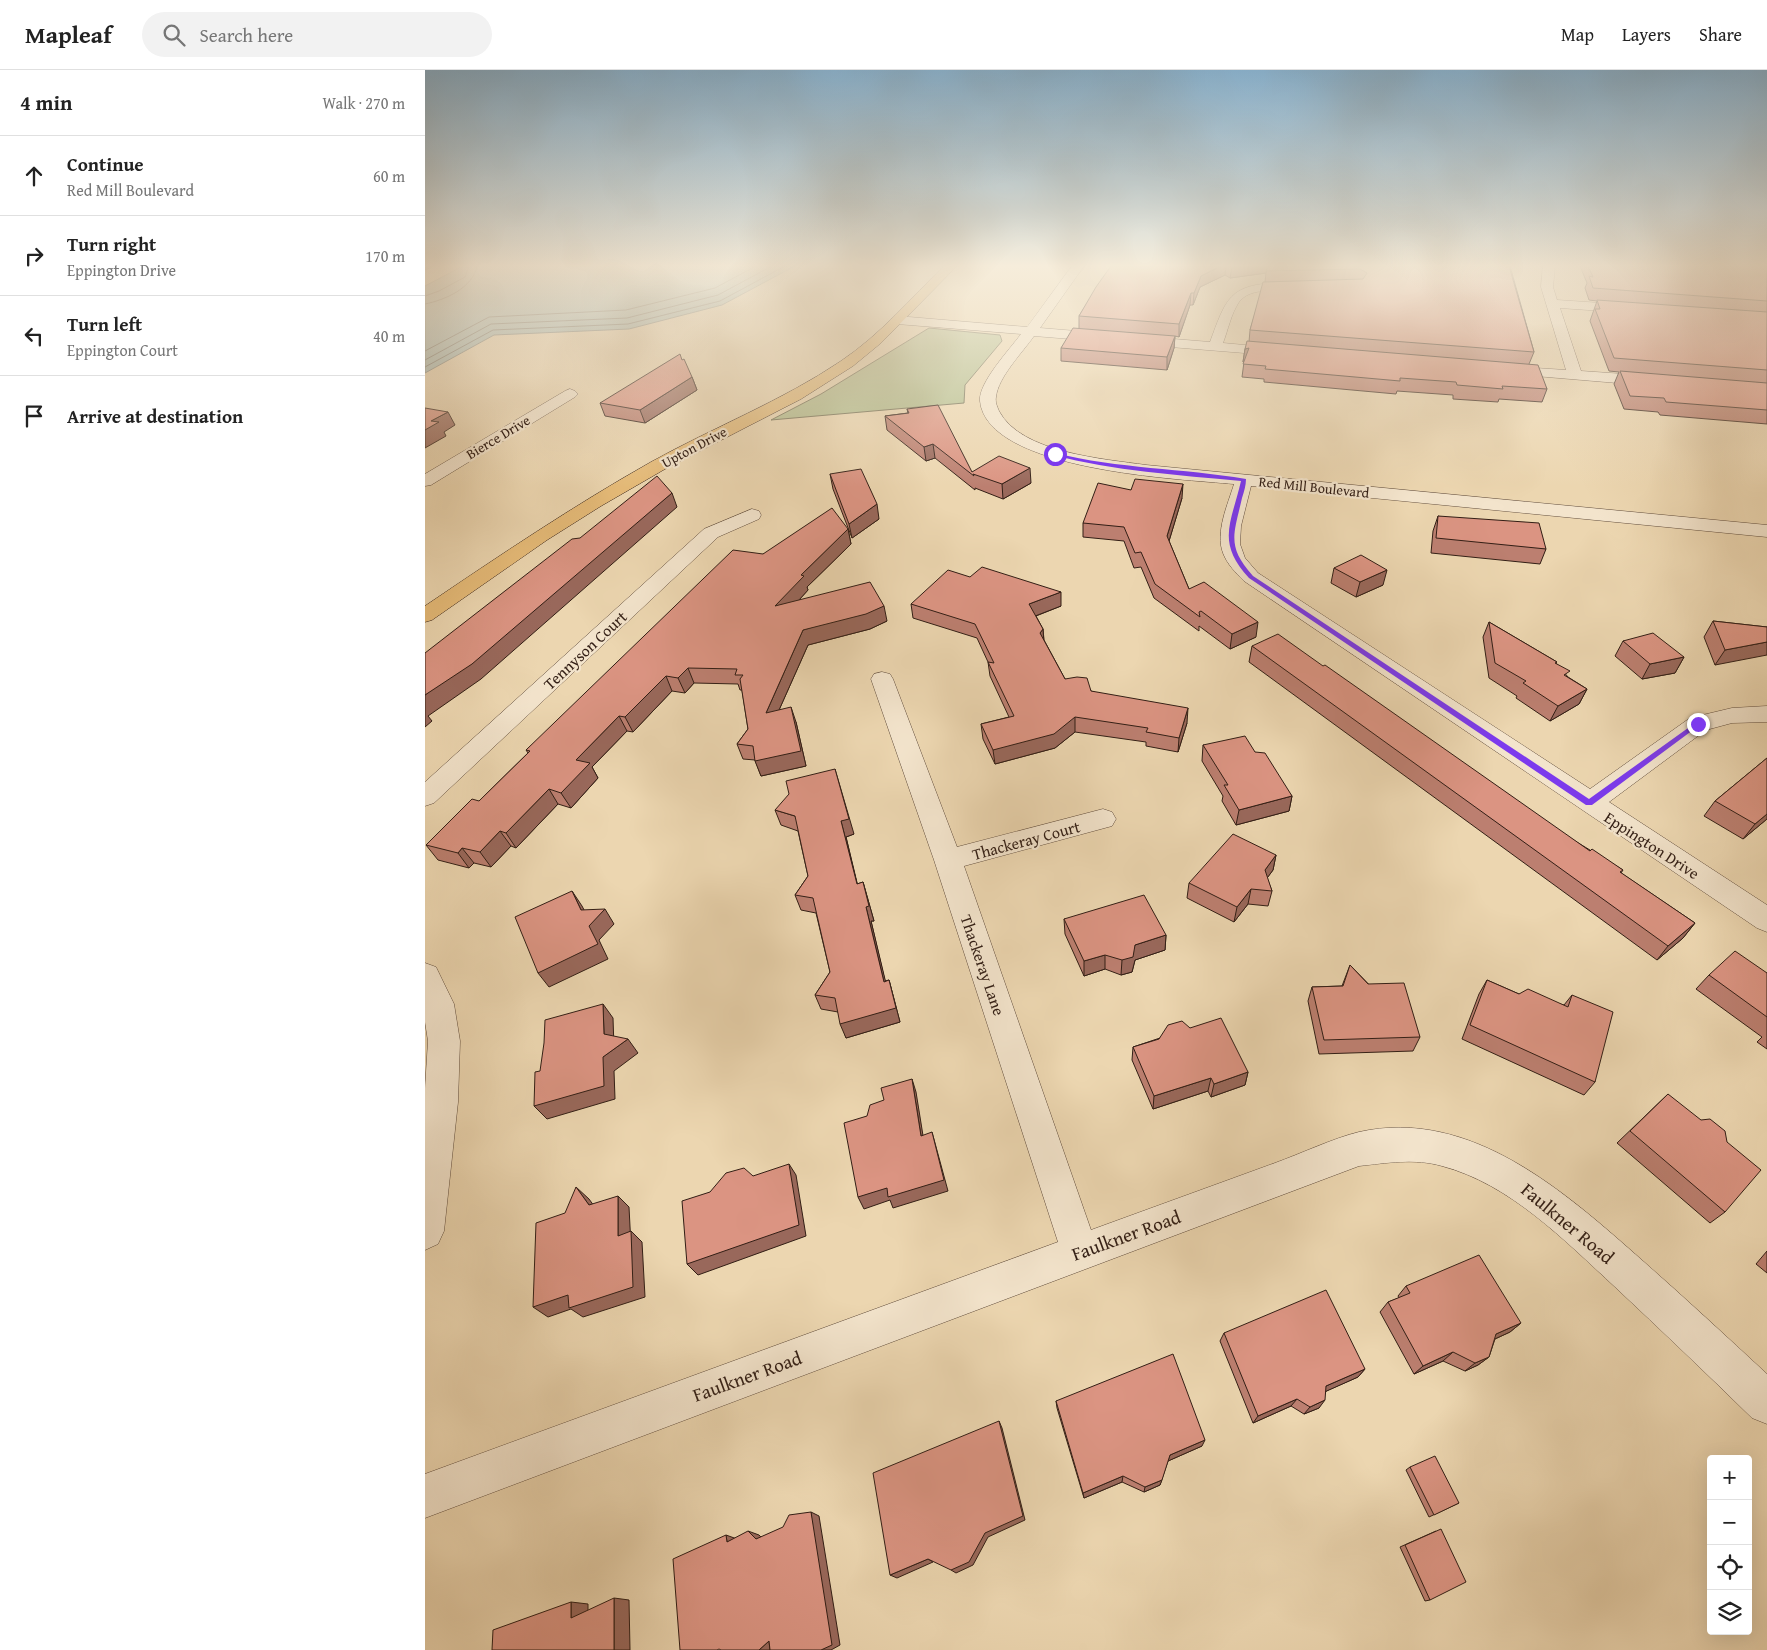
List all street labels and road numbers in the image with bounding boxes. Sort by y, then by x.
street label: Bierce Drive [462,410,534,464]
street label: Upton Drive [658,421,731,473]
street label: Red Mill Boulevard [1258,471,1371,503]
street label: Tennyson Court [538,605,632,695]
street label: Eppington Drive [1600,805,1704,885]
street label: Thackeray Court [969,814,1083,866]
street label: Thackeray Lane [955,911,1011,1019]
street label: Faulkner Road [1515,1176,1621,1271]
street label: Faulkner Road [1068,1202,1185,1268]
street label: Faulkner Road [689,1343,806,1409]

